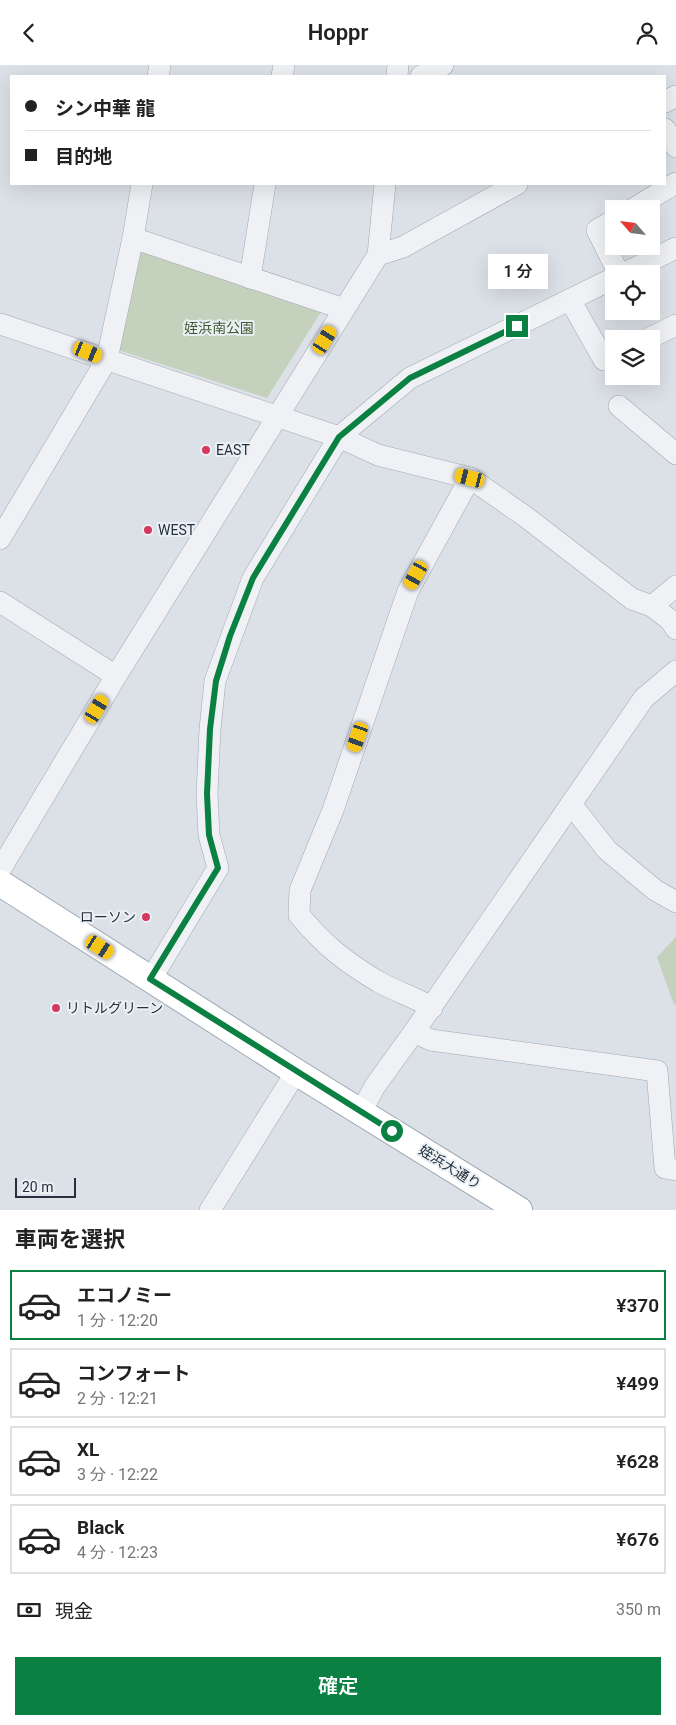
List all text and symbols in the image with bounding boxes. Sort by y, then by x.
icon: back [15,19,43,47]
icon: person [633,19,661,47]
text: Hoppr [308,20,368,45]
text: シン中華 龍 [55,97,155,120]
text: 目的地 [55,145,112,168]
north arrow [605,200,660,255]
map controls [605,200,660,385]
callout: 1 分 [487,253,547,289]
text: 1 分 [503,262,533,281]
button: locate [605,265,660,320]
route end [506,315,528,337]
park label: 姪浜南公園 [184,320,254,336]
car [310,323,339,357]
button: layers [605,330,660,385]
car [71,339,104,365]
place label: EAST [216,442,250,458]
marker: EAST [200,444,212,456]
car [453,467,486,489]
place label: WEST [158,522,196,538]
marker: WEST [142,524,154,536]
car [402,558,429,592]
car [82,692,111,726]
car [346,720,369,754]
place label: ローソン [80,909,136,925]
marker: ローソン [140,911,152,923]
car [83,933,116,961]
place label: リトルグリーン [66,1000,163,1016]
marker: リトルグリーン [50,1002,62,1014]
route start [381,1120,403,1142]
street label: 姪浜大通り [416,1142,484,1192]
scale bar [15,1175,76,1198]
text: 20 m [22,1179,54,1195]
text: 車両を選択 [15,1227,125,1252]
icon: car [17,1283,62,1328]
text: エコノミー [77,1284,172,1307]
text: ¥370 [616,1294,659,1317]
text: 1 分 · 12:20 [77,1311,158,1330]
icon: car [17,1361,62,1406]
text: コンフォート [77,1362,190,1385]
text: ¥499 [616,1372,659,1395]
text: 2 分 · 12:21 [77,1389,158,1408]
text: XL [77,1438,99,1461]
icon: car [17,1439,62,1484]
text: ¥628 [616,1450,659,1473]
text: 3 分 · 12:22 [77,1465,158,1484]
text: Black [77,1516,124,1539]
icon: car [17,1517,62,1562]
text: ¥676 [616,1528,659,1551]
text: 4 分 · 12:23 [77,1543,158,1562]
icon: cash [15,1596,43,1624]
text: 現金 [55,1600,93,1623]
text: 350 m [616,1600,661,1619]
button: 確定 [15,1657,661,1715]

